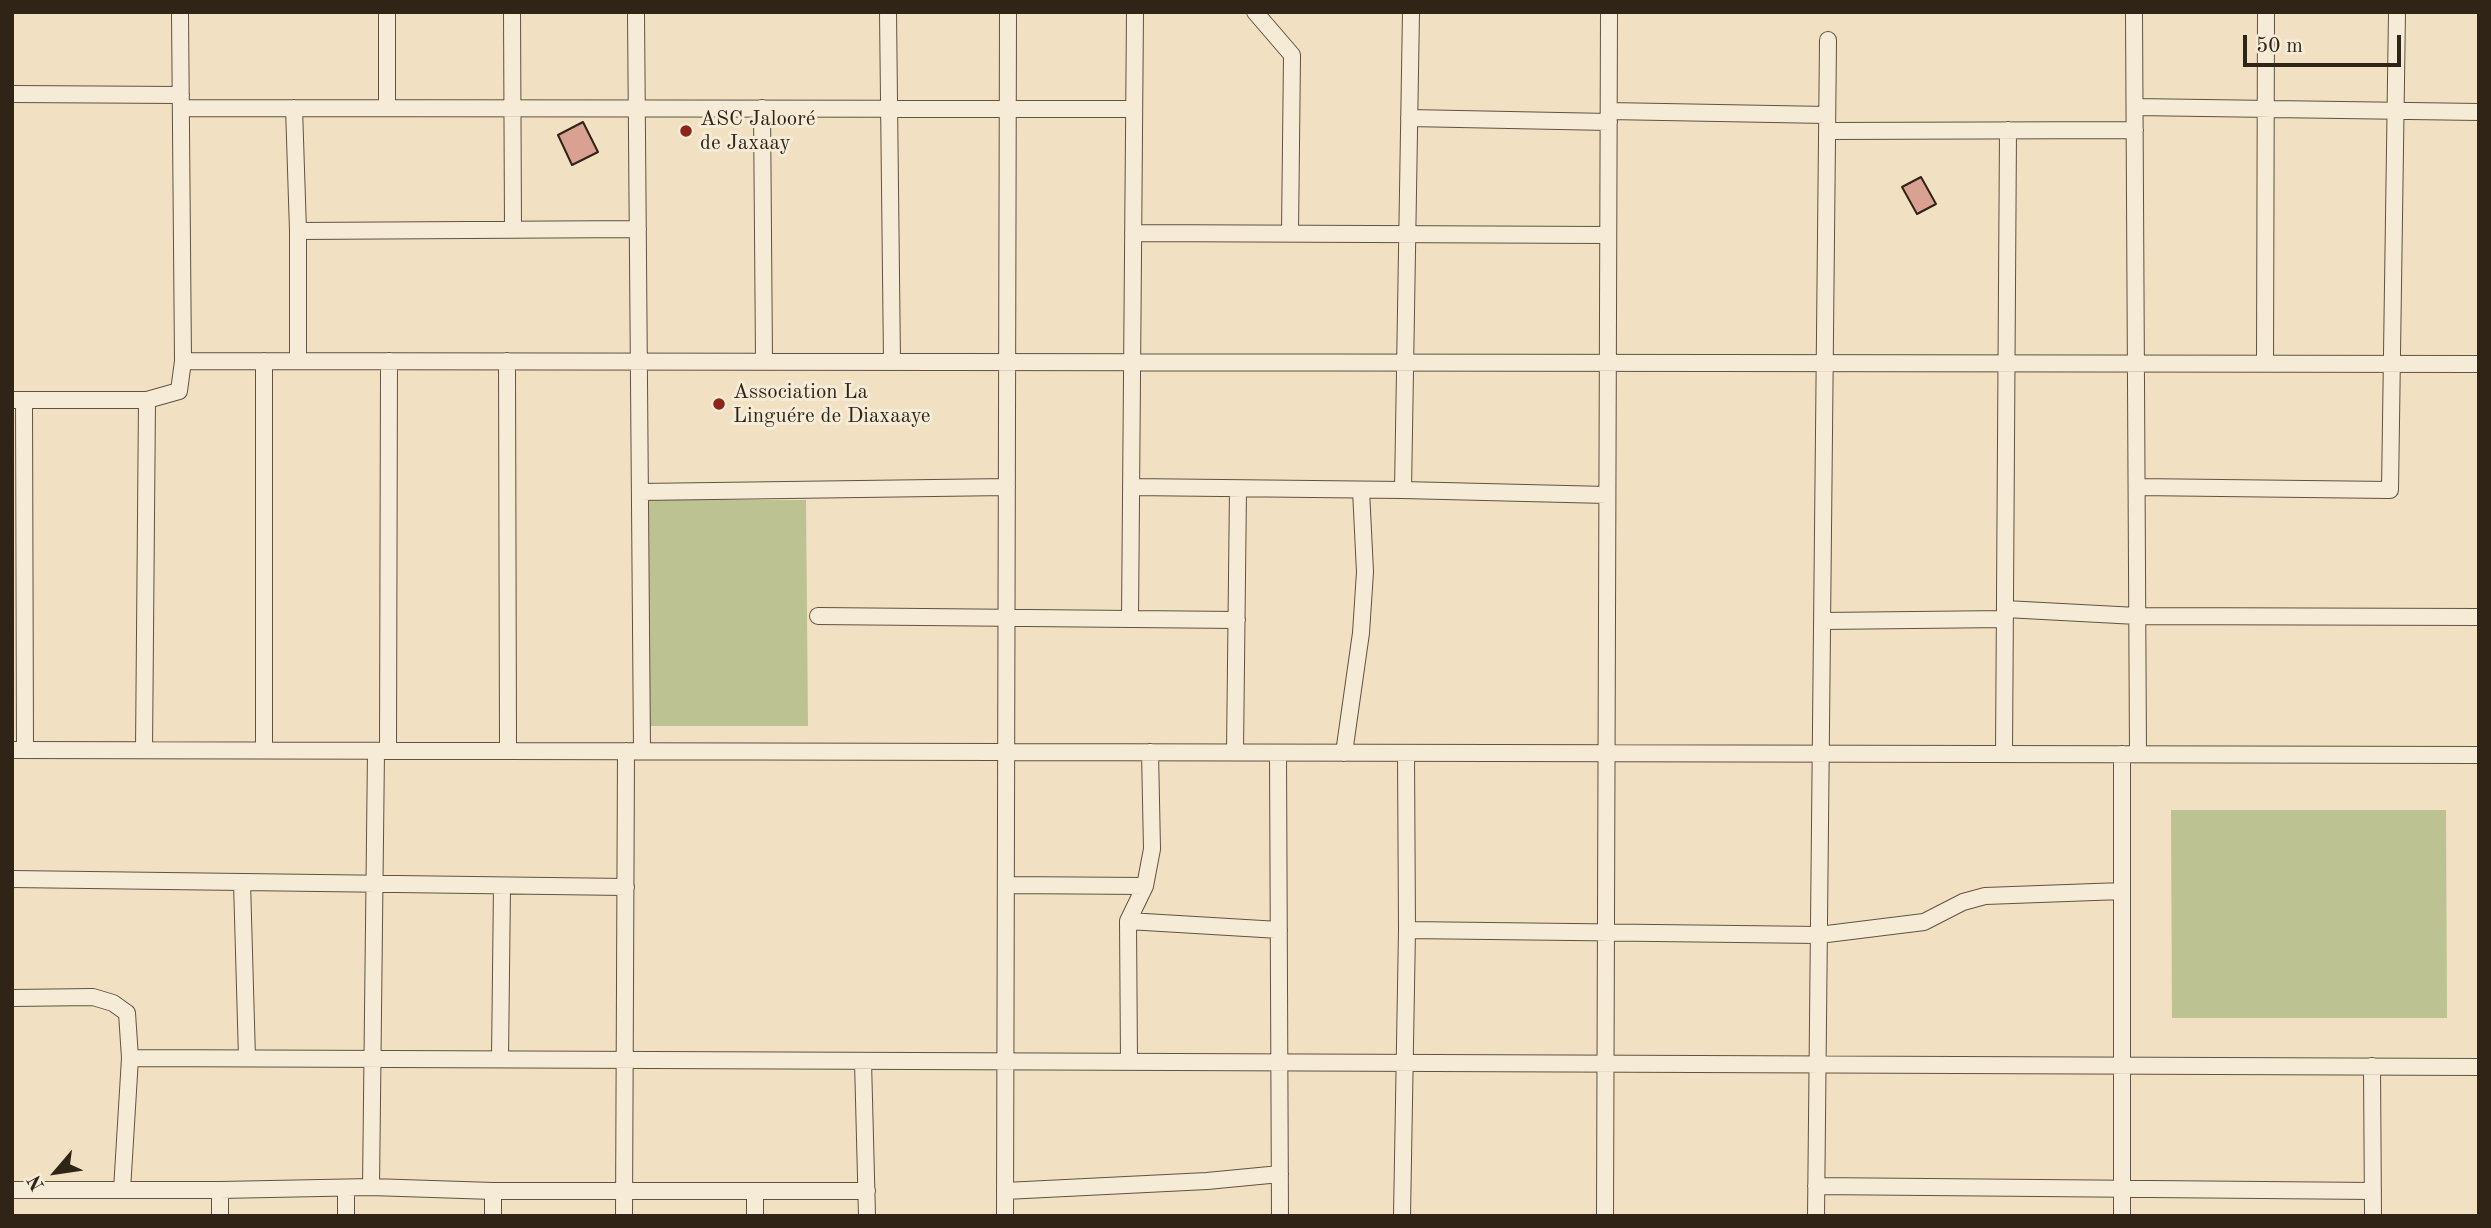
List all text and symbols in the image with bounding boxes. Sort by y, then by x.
scale bar [2246,21,2404,65]
text: 50 m [2256,36,2303,57]
place label: ASC Jalooré de Jaxaay [700,106,815,156]
marker: ASC Jalooré de Jaxaay [678,123,694,139]
place label: Association La Linguére de Diaxaaye [733,379,930,429]
marker: Association La Linguére de Diaxaaye [711,396,727,412]
north arrow [21,1137,91,1207]
text: N [25,1171,49,1193]

